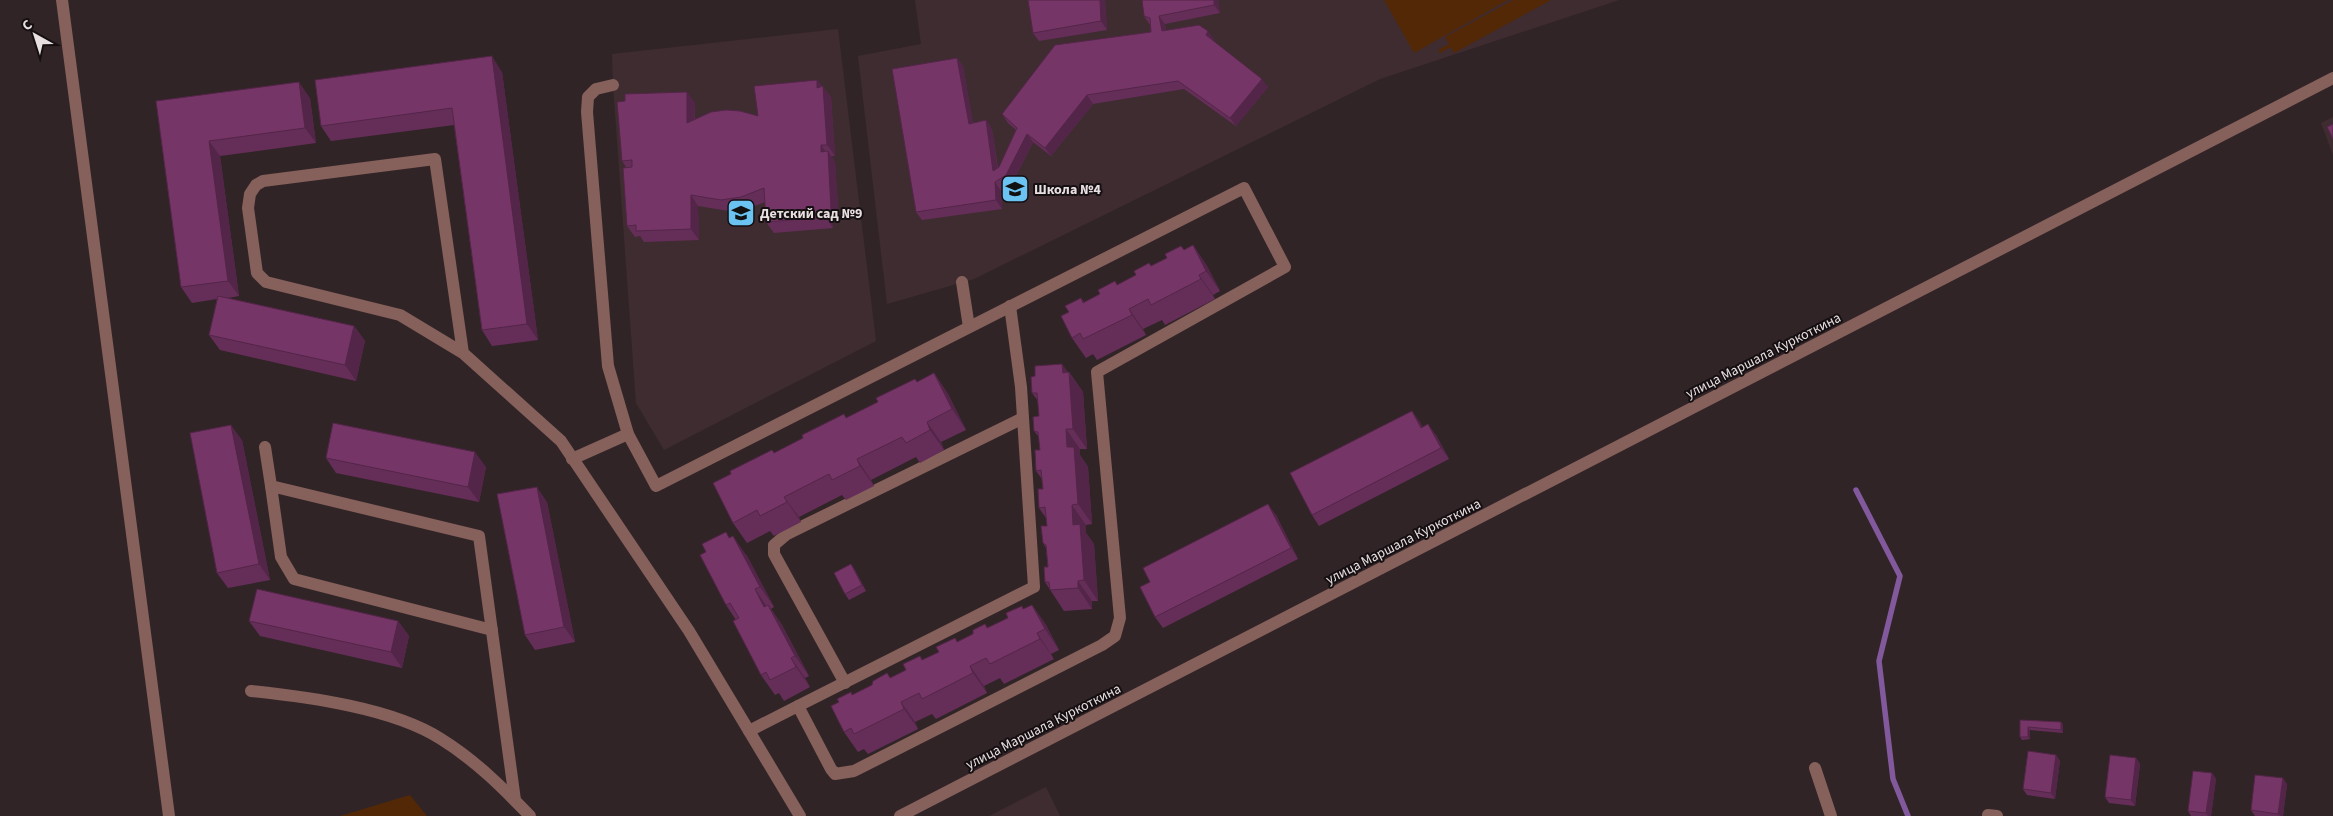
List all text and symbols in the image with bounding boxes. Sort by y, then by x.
north arrow [10,10,60,60]
text: С [18,15,37,36]
school or university icon: Школа №4 [1000,174,1030,204]
place label: Школа №4 [1034,180,1102,200]
school or university icon: Детский сад №9 [726,198,756,228]
place label: Детский сад №9 [760,204,862,224]
street label: улица Маршала Куркоткина [1682,308,1845,404]
street label: улица Маршала Куркоткина [1322,494,1485,590]
street label: улица Маршала Куркоткина [962,679,1125,775]

